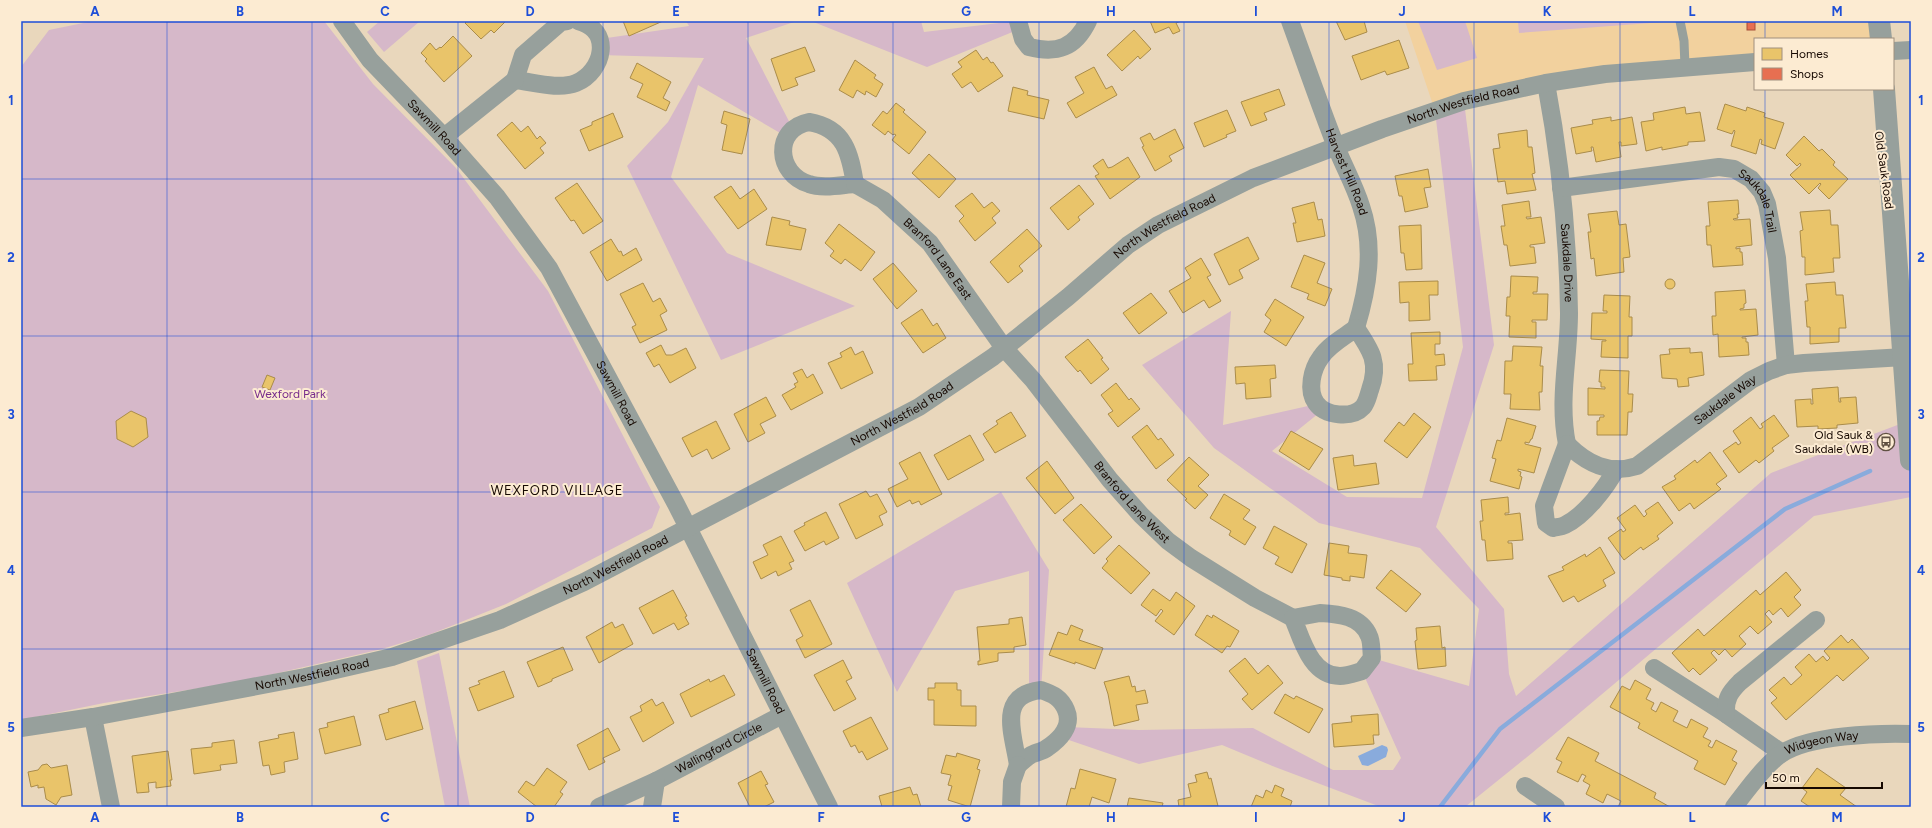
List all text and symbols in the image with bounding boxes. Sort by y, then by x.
text: A [90,4,100,19]
text: B [236,4,244,19]
text: C [380,4,390,19]
text: D [525,4,535,19]
text: E [672,4,680,19]
text: F [817,4,825,19]
text: G [961,4,971,19]
text: H [1106,4,1116,19]
text: I [1254,4,1258,19]
text: J [1398,4,1406,19]
text: K [1543,4,1552,19]
text: L [1689,4,1696,19]
text: M [1831,4,1843,19]
legend [1754,38,1894,90]
text: Homes [1790,47,1829,61]
text: Shops [1790,67,1824,81]
street label: North Westfield Road [1405,82,1521,127]
text: 1 [8,93,14,108]
text: 1 [1918,93,1924,108]
street label: Sawmill Road [405,96,464,158]
street label: Harvest Hill Road [1323,126,1370,217]
street label: Old Sauk Road [1872,130,1896,210]
street label: Saukdale Trail [1736,166,1779,234]
street label: North Westfield Road [1110,191,1218,261]
street label: Branford Lane East [900,215,975,303]
street label: Saukdale Drive [1558,223,1576,303]
text: 2 [7,250,15,265]
text: 2 [1917,250,1925,265]
street label: Sawmill Road [593,358,640,428]
street label: Saukdale Way [1691,371,1759,428]
street label: North Westfield Road [848,379,956,449]
park label: Wexford Park [254,387,326,401]
text: 3 [7,407,15,422]
text: 3 [1917,407,1925,422]
place label: Old Sauk & Saukdale (WB) [1795,428,1873,456]
bus stop icon: Old Sauk & Saukdale (WB) [1876,432,1896,452]
street label: Branford Lane West [1091,458,1173,546]
district label: WEXFORD VILLAGE [491,483,623,498]
street label: North Westfield Road [561,532,671,598]
text: 4 [7,563,15,578]
text: 4 [1917,563,1925,578]
street label: Sawmill Road [743,646,788,716]
street label: North Westfield Road [254,655,371,693]
street label: Wallingford Circle [673,719,765,776]
text: 5 [7,720,15,735]
text: 5 [1917,720,1925,735]
street label: Widgeon Way [1783,728,1860,757]
scale bar [1766,764,1882,790]
text: 50 m [1772,771,1800,785]
text: A [90,810,100,825]
text: B [236,810,244,825]
text: C [380,810,390,825]
text: D [525,810,535,825]
text: E [672,810,680,825]
text: F [817,810,825,825]
text: G [961,810,971,825]
text: H [1106,810,1116,825]
text: I [1254,810,1258,825]
text: J [1398,810,1406,825]
text: K [1543,810,1552,825]
text: L [1689,810,1696,825]
text: M [1831,810,1843,825]

